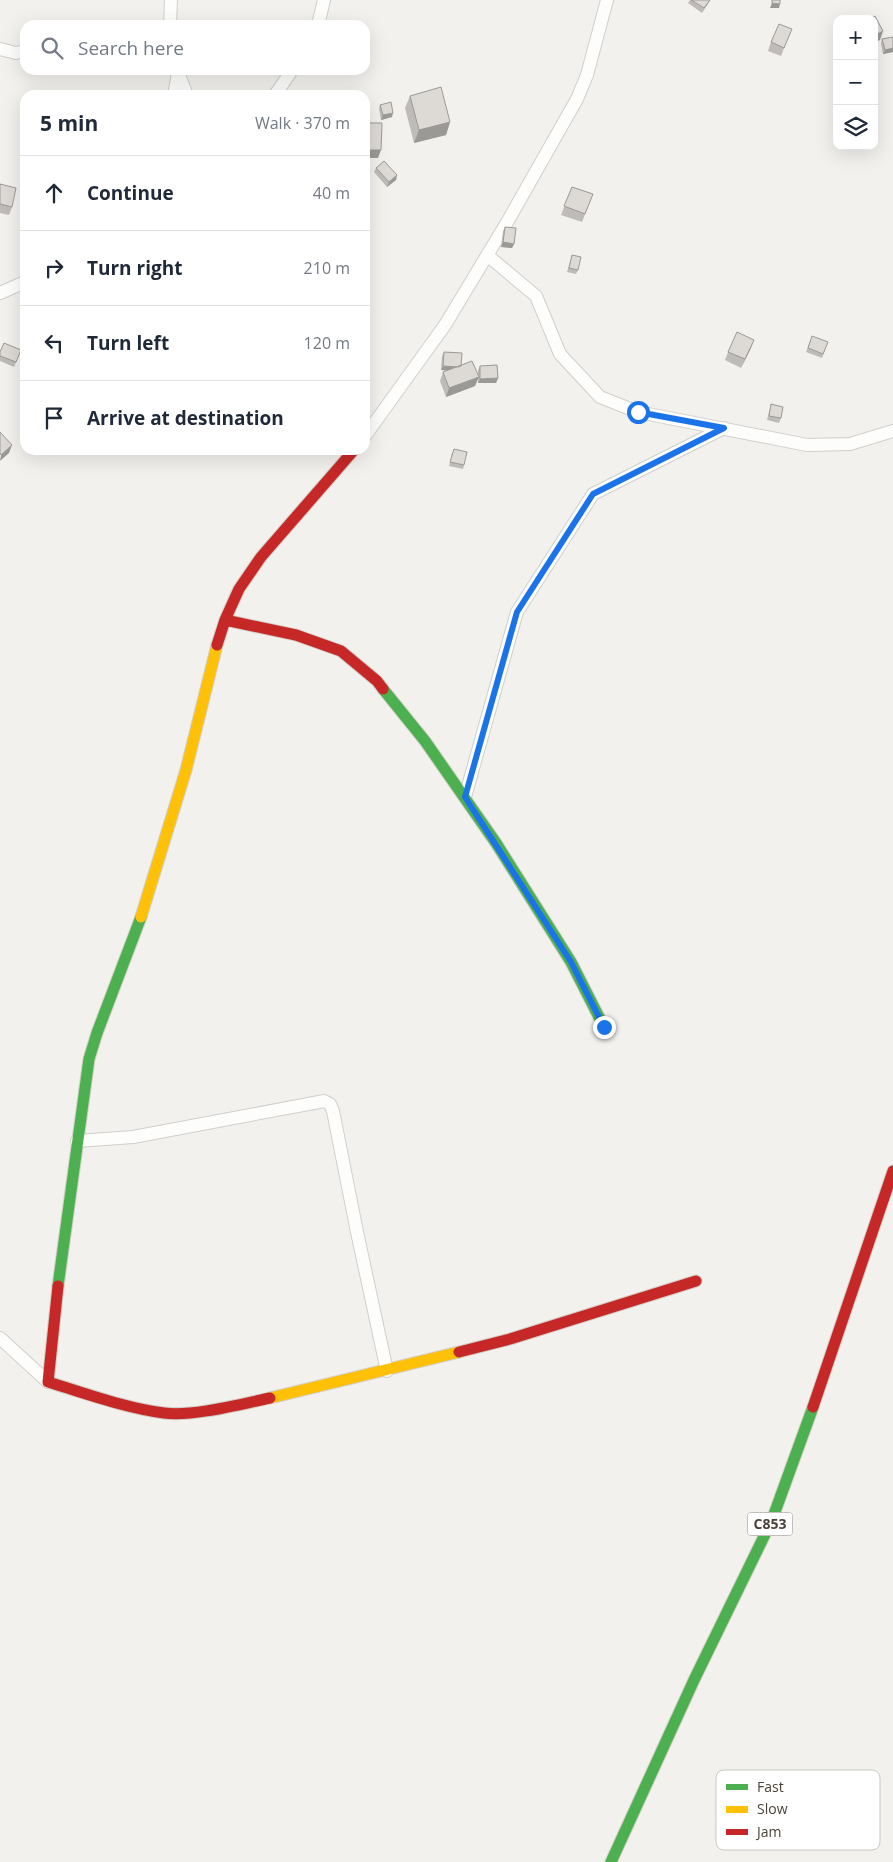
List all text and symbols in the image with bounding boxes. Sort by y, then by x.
map controls [833,15,878,150]
button: + [833,15,878,60]
search box [20,20,370,75]
icon: search [38,34,66,62]
text: Search here [78,35,184,61]
button: − [833,60,878,105]
button: layers [833,105,878,150]
text: 5 min [40,109,98,137]
text: Walk · 370 m [255,112,350,134]
icon: ahead [40,179,68,207]
text: Continue [87,180,174,206]
text: 40 m [313,182,350,204]
icon: right [40,254,68,282]
text: Turn right [87,255,182,281]
text: 210 m [304,257,350,279]
icon: left [40,329,68,357]
text: Turn left [87,330,169,356]
text: 120 m [304,332,350,354]
route start [627,401,650,424]
icon: arrive [40,404,68,432]
text: Arrive at destination [87,405,284,431]
route end [593,1016,616,1039]
road number: C853 [748,1512,792,1536]
legend [716,1770,880,1850]
text: Fast [757,1777,784,1796]
text: Slow [757,1799,788,1818]
text: Jam [755,1822,782,1841]

